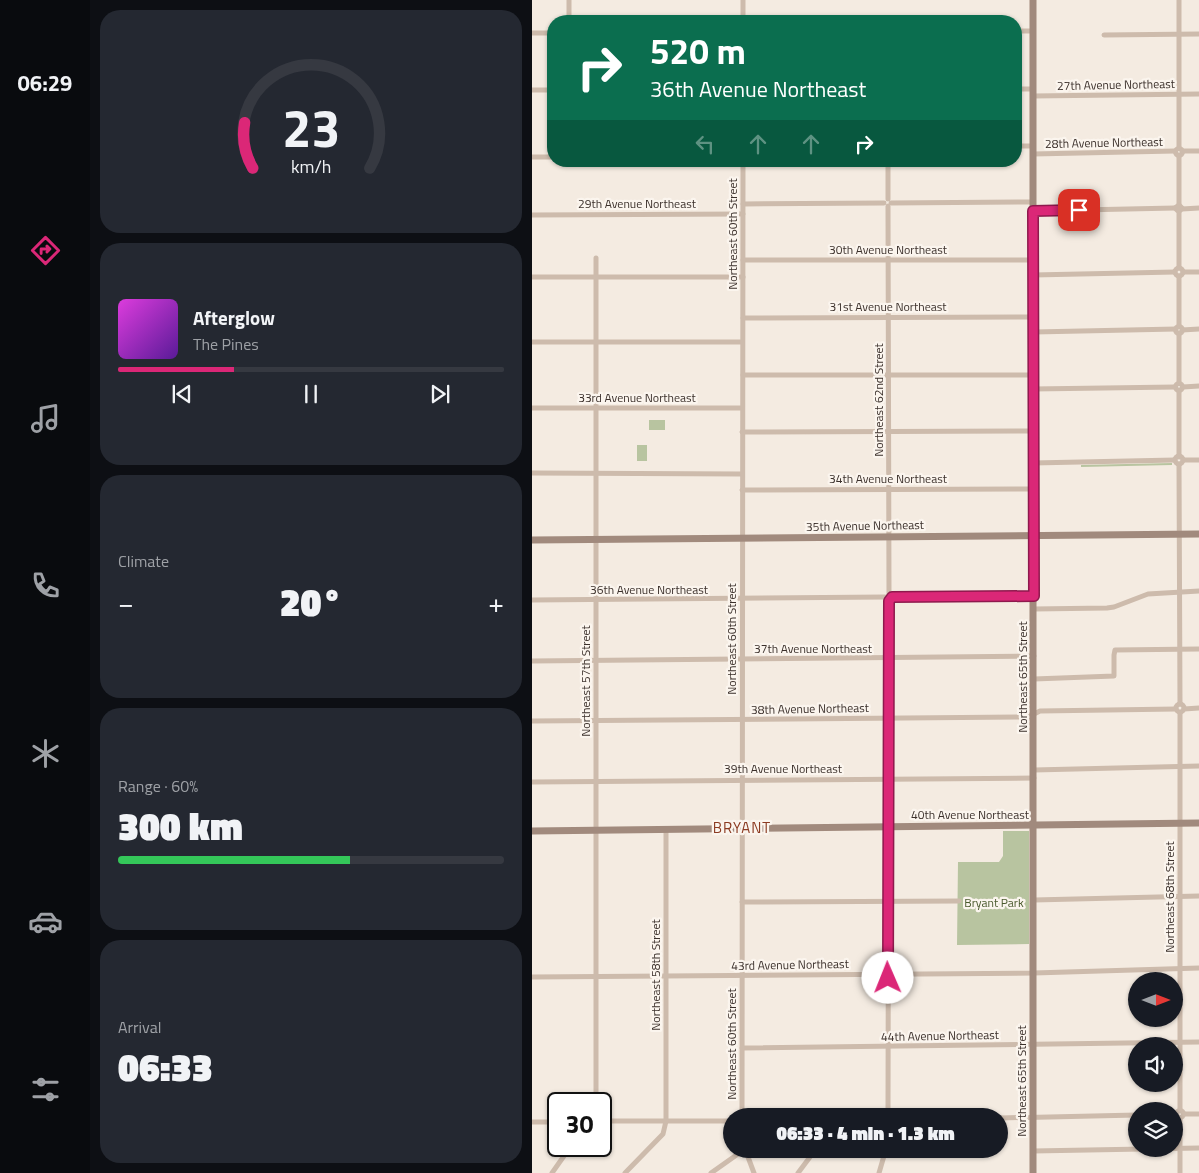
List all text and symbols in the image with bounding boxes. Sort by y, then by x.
text: 520 m [650,24,746,78]
icon: right [567,35,632,100]
text: 06:29 [18,66,72,100]
text: 36th Avenue Northeast [650,72,866,106]
street label: 27th Avenue Northeast [1057,74,1176,95]
text: 23 [282,88,340,167]
icon: left [691,130,719,158]
icon: ahead [744,130,772,158]
icon: ahead [797,130,825,158]
icon: right [850,130,878,158]
street label: 28th Avenue Northeast [1045,132,1164,153]
text: km/h [291,153,331,180]
street label: Northeast 60th Street [723,178,742,290]
pin [1058,189,1100,231]
street label: 29th Avenue Northeast [578,194,697,213]
icon: arrive [1065,196,1093,224]
icon: directions [28,233,63,268]
street label: 30th Avenue Northeast [829,240,948,259]
street label: 31st Avenue Northeast [829,297,947,316]
text: Afterglow [193,303,275,332]
text: The Pines [193,332,259,356]
street label: Northeast 62nd Street [869,342,888,457]
icon: previous [168,380,196,408]
icon: pause [297,380,325,408]
icon: next [426,380,454,408]
street label: 33rd Avenue Northeast [578,388,697,407]
icon: music [28,401,63,436]
street label: 34th Avenue Northeast [829,469,948,488]
street label: 35th Avenue Northeast [806,515,925,536]
text: Climate [118,549,169,573]
icon: phone [28,568,63,603]
text: 20° [280,573,342,631]
street label: 36th Avenue Northeast [590,580,709,599]
text: − [118,581,134,624]
text: + [488,581,504,624]
street label: Northeast 60th Street [722,583,741,695]
street label: Northeast 65th Street [1013,621,1032,733]
street label: Northeast 57th Street [576,625,595,737]
street label: 37th Avenue Northeast [754,639,873,658]
street label: 38th Avenue Northeast [751,698,870,719]
icon: climate [28,736,63,771]
street label: 39th Avenue Northeast [724,759,843,778]
text: Range · 60% [118,774,198,798]
text: 300 km [118,797,243,855]
street label: 40th Avenue Northeast [911,805,1030,824]
district label: BRYANT [713,816,771,839]
street label: Northeast 68th Street [1160,841,1179,953]
park label: Bryant Park [964,893,1024,912]
icon: car [28,904,63,939]
street label: Northeast 58th Street [646,919,665,1031]
position arrow [861,951,913,1003]
street label: 43rd Avenue Northeast [731,954,850,975]
north arrow [1128,972,1183,1028]
map controls [1128,972,1183,1157]
street label: Northeast 60th Street [722,988,741,1100]
text: Arrival [118,1015,161,1039]
street label: 44th Avenue Northeast [881,1025,1000,1046]
street label: Northeast 65th Street [1012,1025,1031,1137]
button: sound [1128,1037,1183,1092]
text: 06:33 [118,1038,213,1096]
icon: filters [28,1072,63,1107]
speed limit sign: 30 [547,1092,612,1157]
button: layers [1128,1102,1183,1157]
text: 06:33 · 4 min · 1.3 km [776,1118,955,1147]

